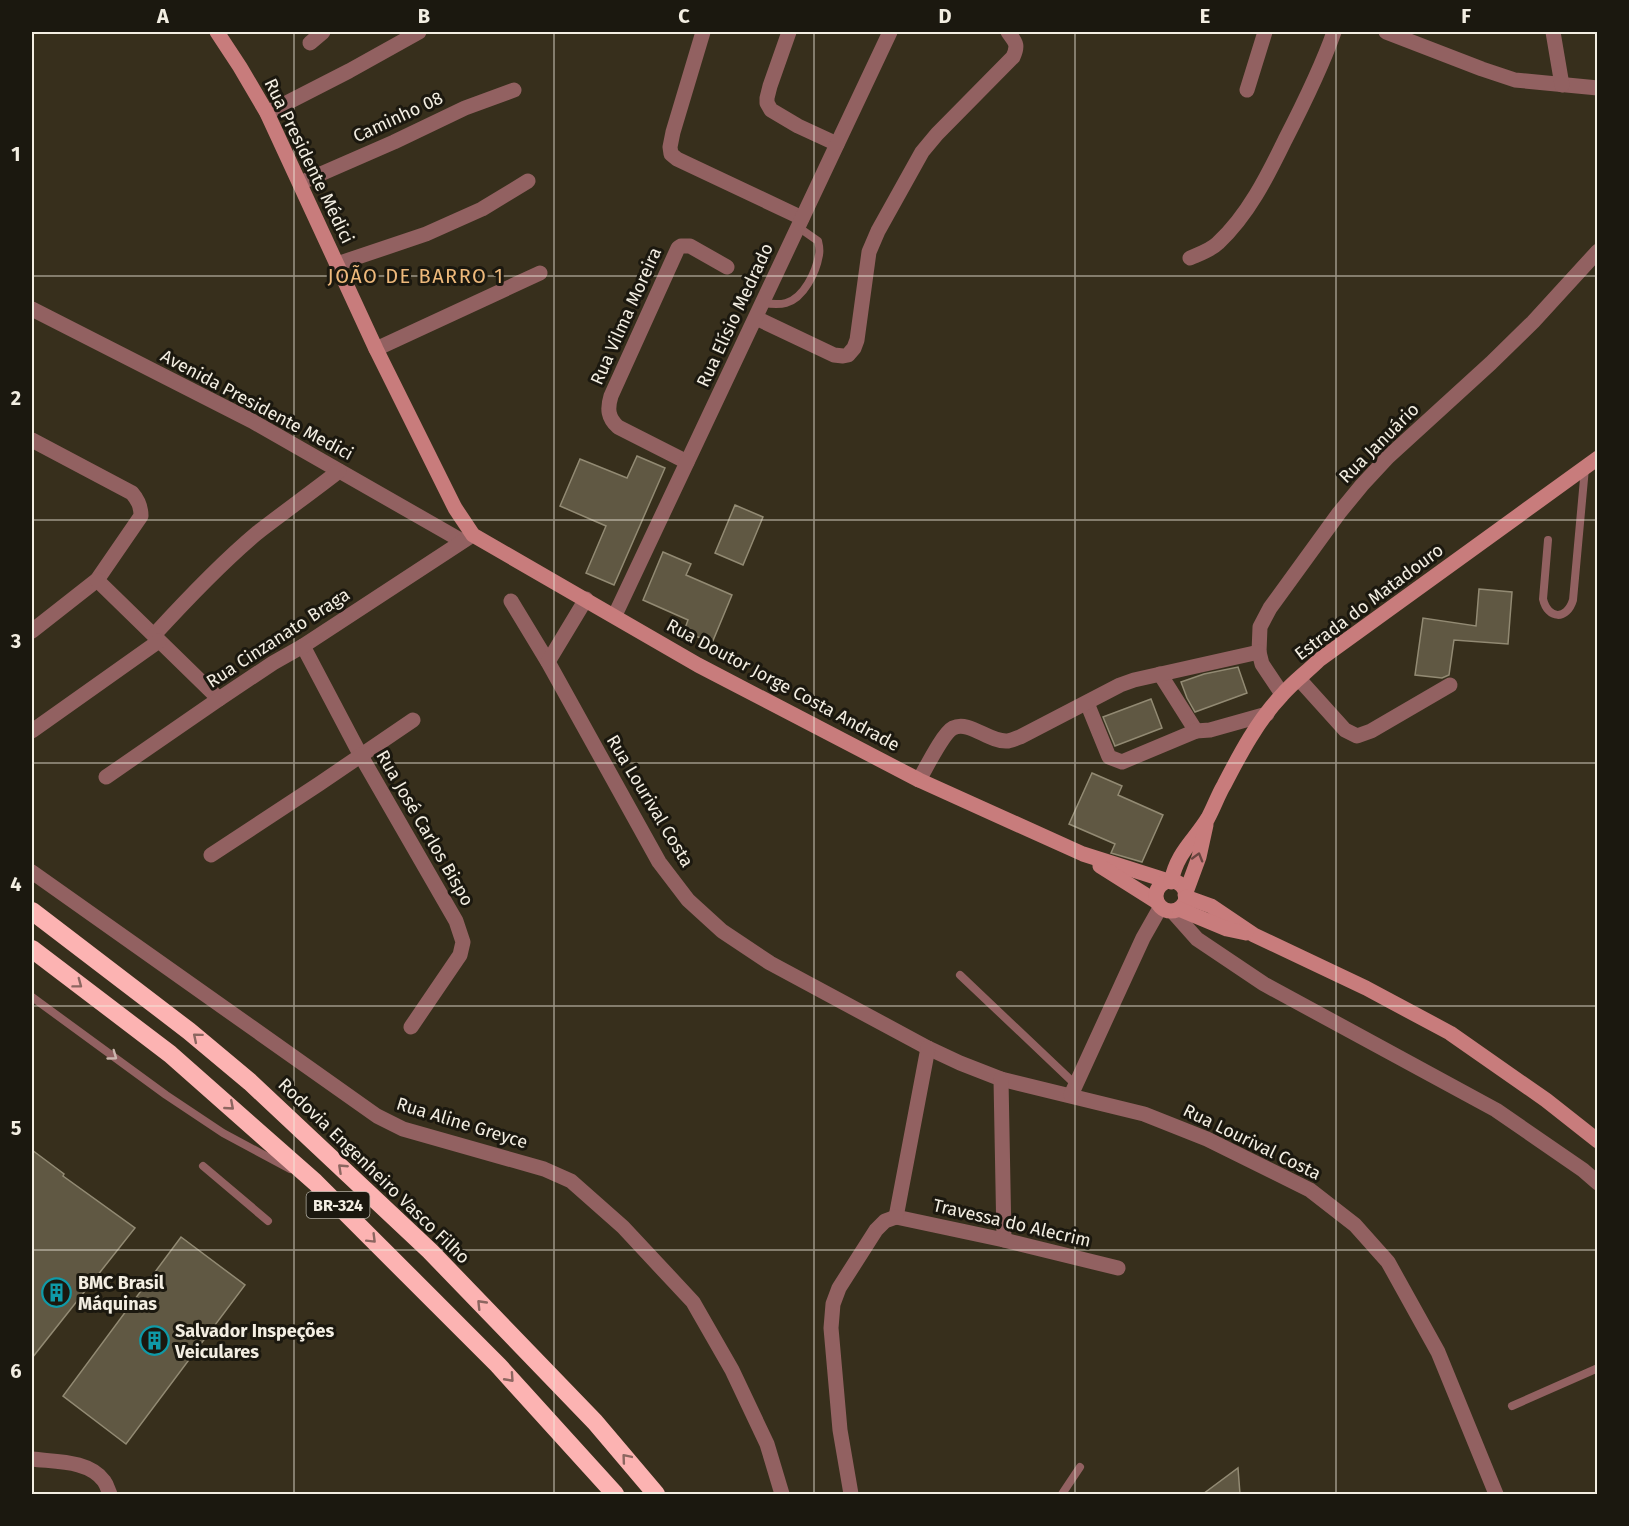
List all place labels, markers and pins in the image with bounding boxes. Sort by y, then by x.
place label: BMC Brasil Máquinas [78,1272,165,1315]
building icon: BMC Brasil Máquinas [41,1277,73,1309]
place label: Salvador Inspeções Veiculares [174,1320,334,1363]
building icon: Salvador Inspeções Veiculares [138,1325,170,1357]

